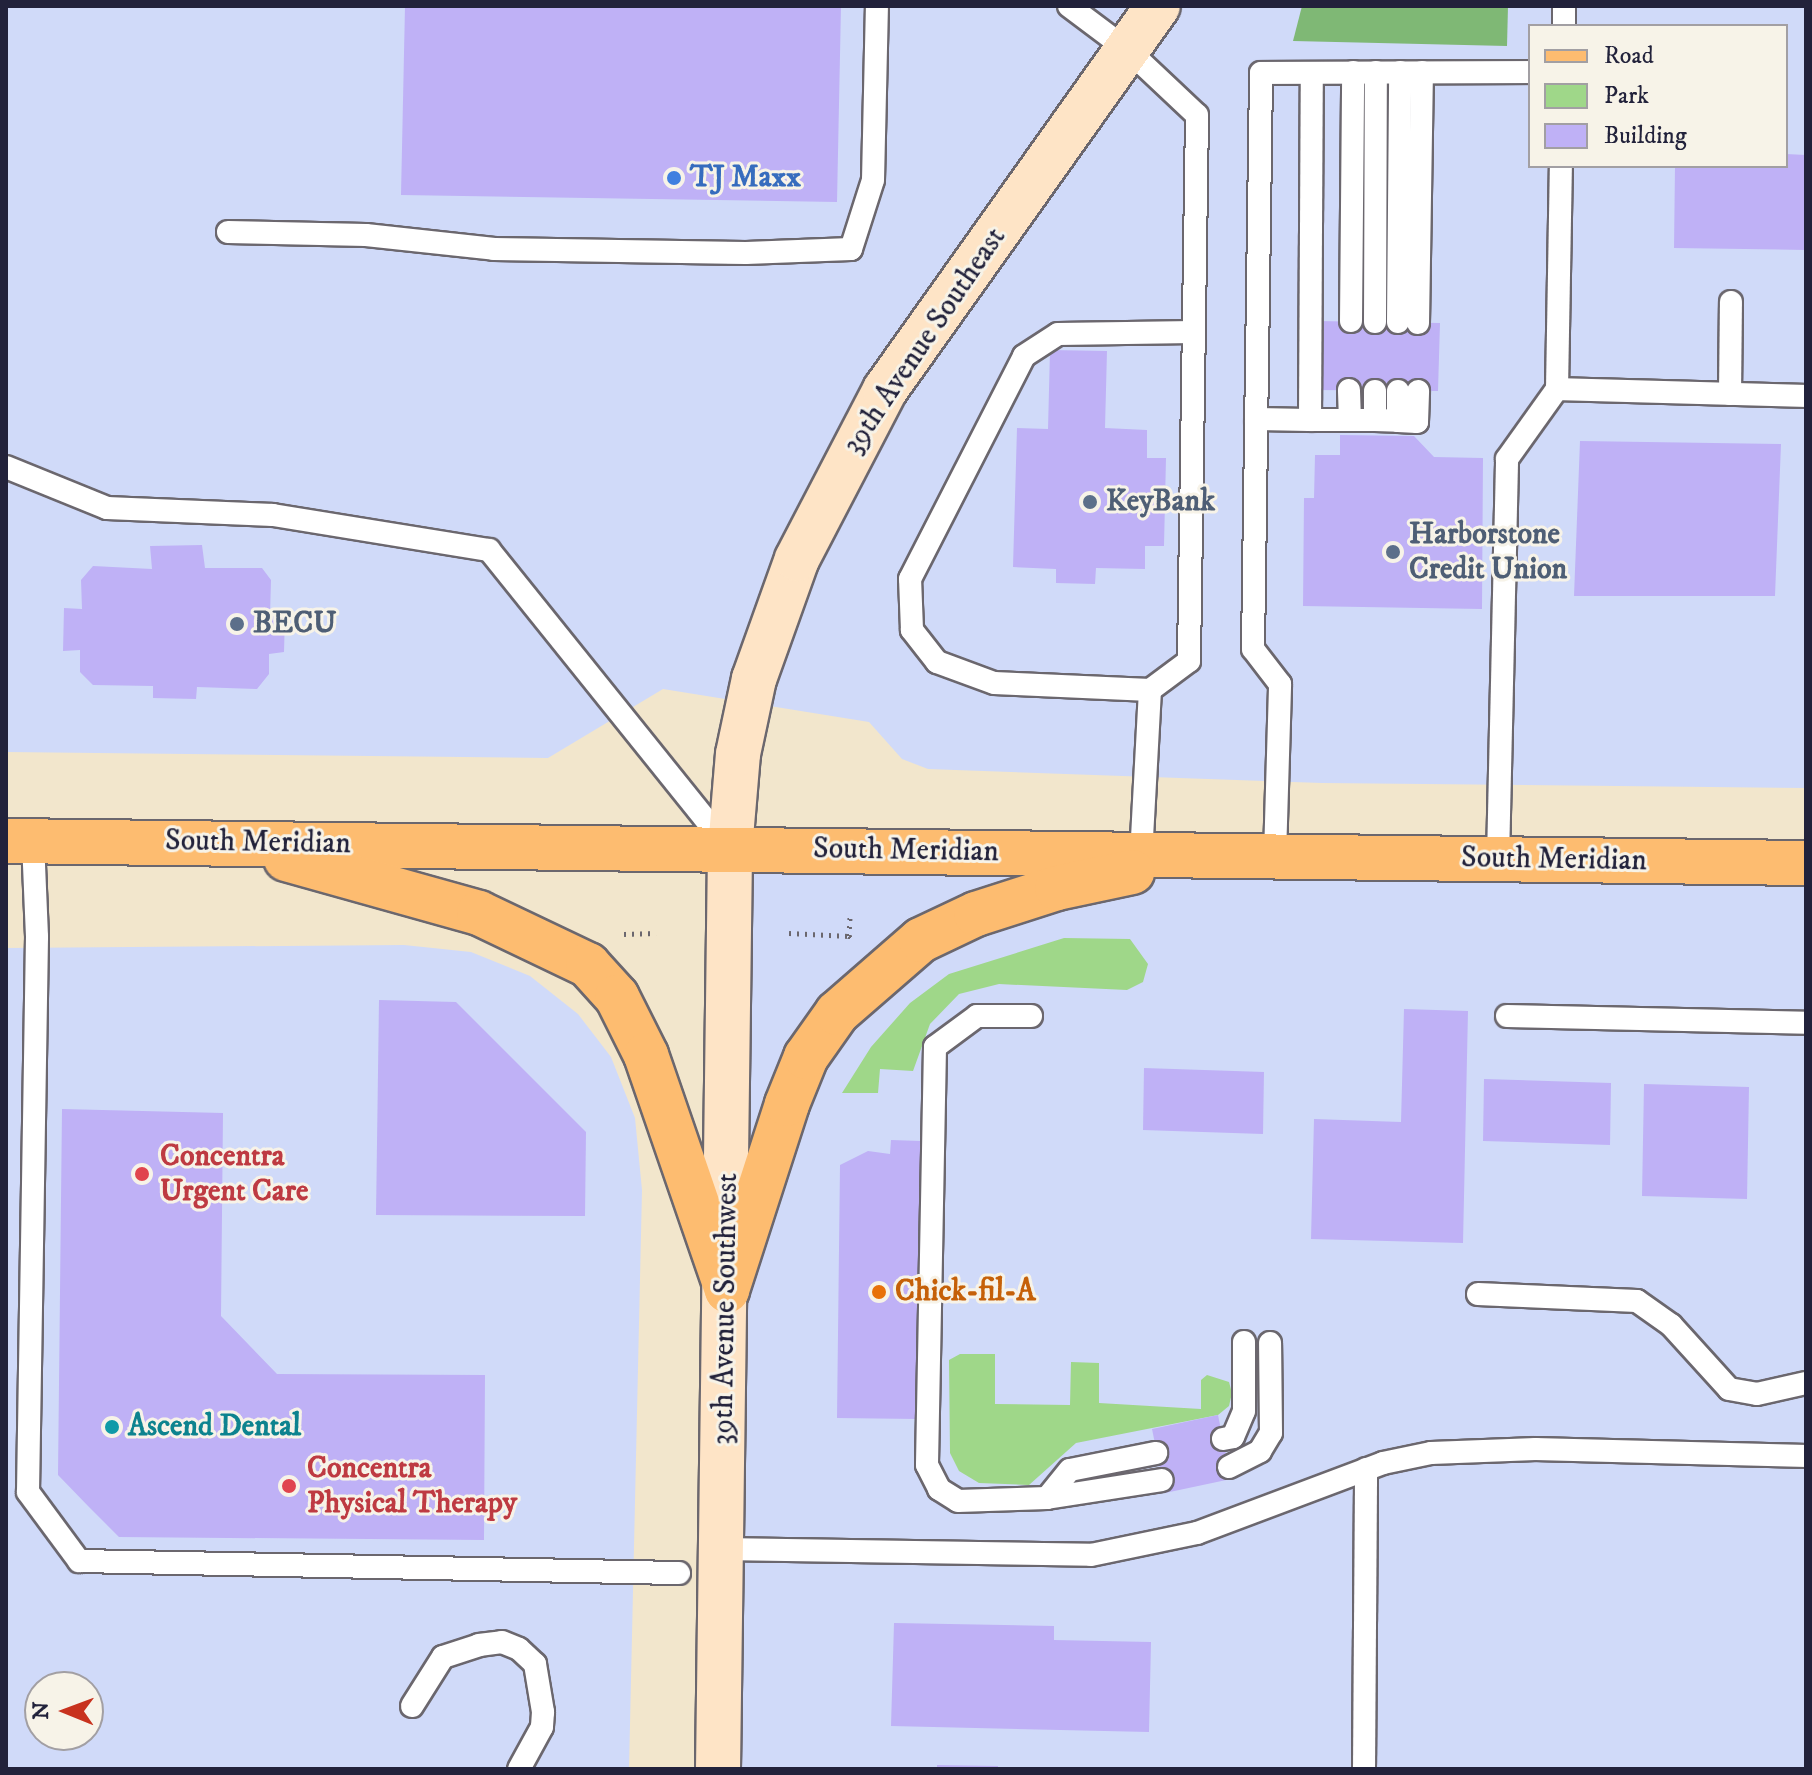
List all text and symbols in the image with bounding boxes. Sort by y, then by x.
legend [1528,24,1788,168]
text: Road [1604,41,1654,71]
text: Park [1604,81,1649,111]
text: Building [1604,121,1687,151]
place label: TJ Maxx [690,160,801,196]
marker: TJ Maxx [665,169,683,187]
street label: 39th Avenue Southeast [836,221,1014,461]
place label: KeyBank [1106,484,1215,520]
marker: KeyBank [1081,493,1099,511]
place label: Harborstone Credit Union [1409,517,1567,588]
marker: Harborstone Credit Union [1384,543,1402,561]
place label: BECU [253,606,336,642]
marker: BECU [228,615,246,633]
street label: South Meridian [165,823,351,863]
street label: South Meridian [813,831,999,871]
street label: South Meridian [1461,840,1647,880]
place label: Concentra Urgent Care [160,1139,308,1210]
marker: Concentra Urgent Care [131,1163,153,1185]
street label: 39th Avenue Southwest [706,1173,746,1445]
place label: Chick-fil-A [895,1274,1036,1310]
marker: Chick-fil-A [870,1283,888,1301]
place label: Ascend Dental [128,1409,301,1445]
marker: Ascend Dental [103,1418,121,1436]
place label: Concentra Physical Therapy [307,1451,517,1522]
marker: Concentra Physical Therapy [278,1475,300,1497]
north arrow [24,1671,104,1751]
text: N [28,1701,55,1720]

